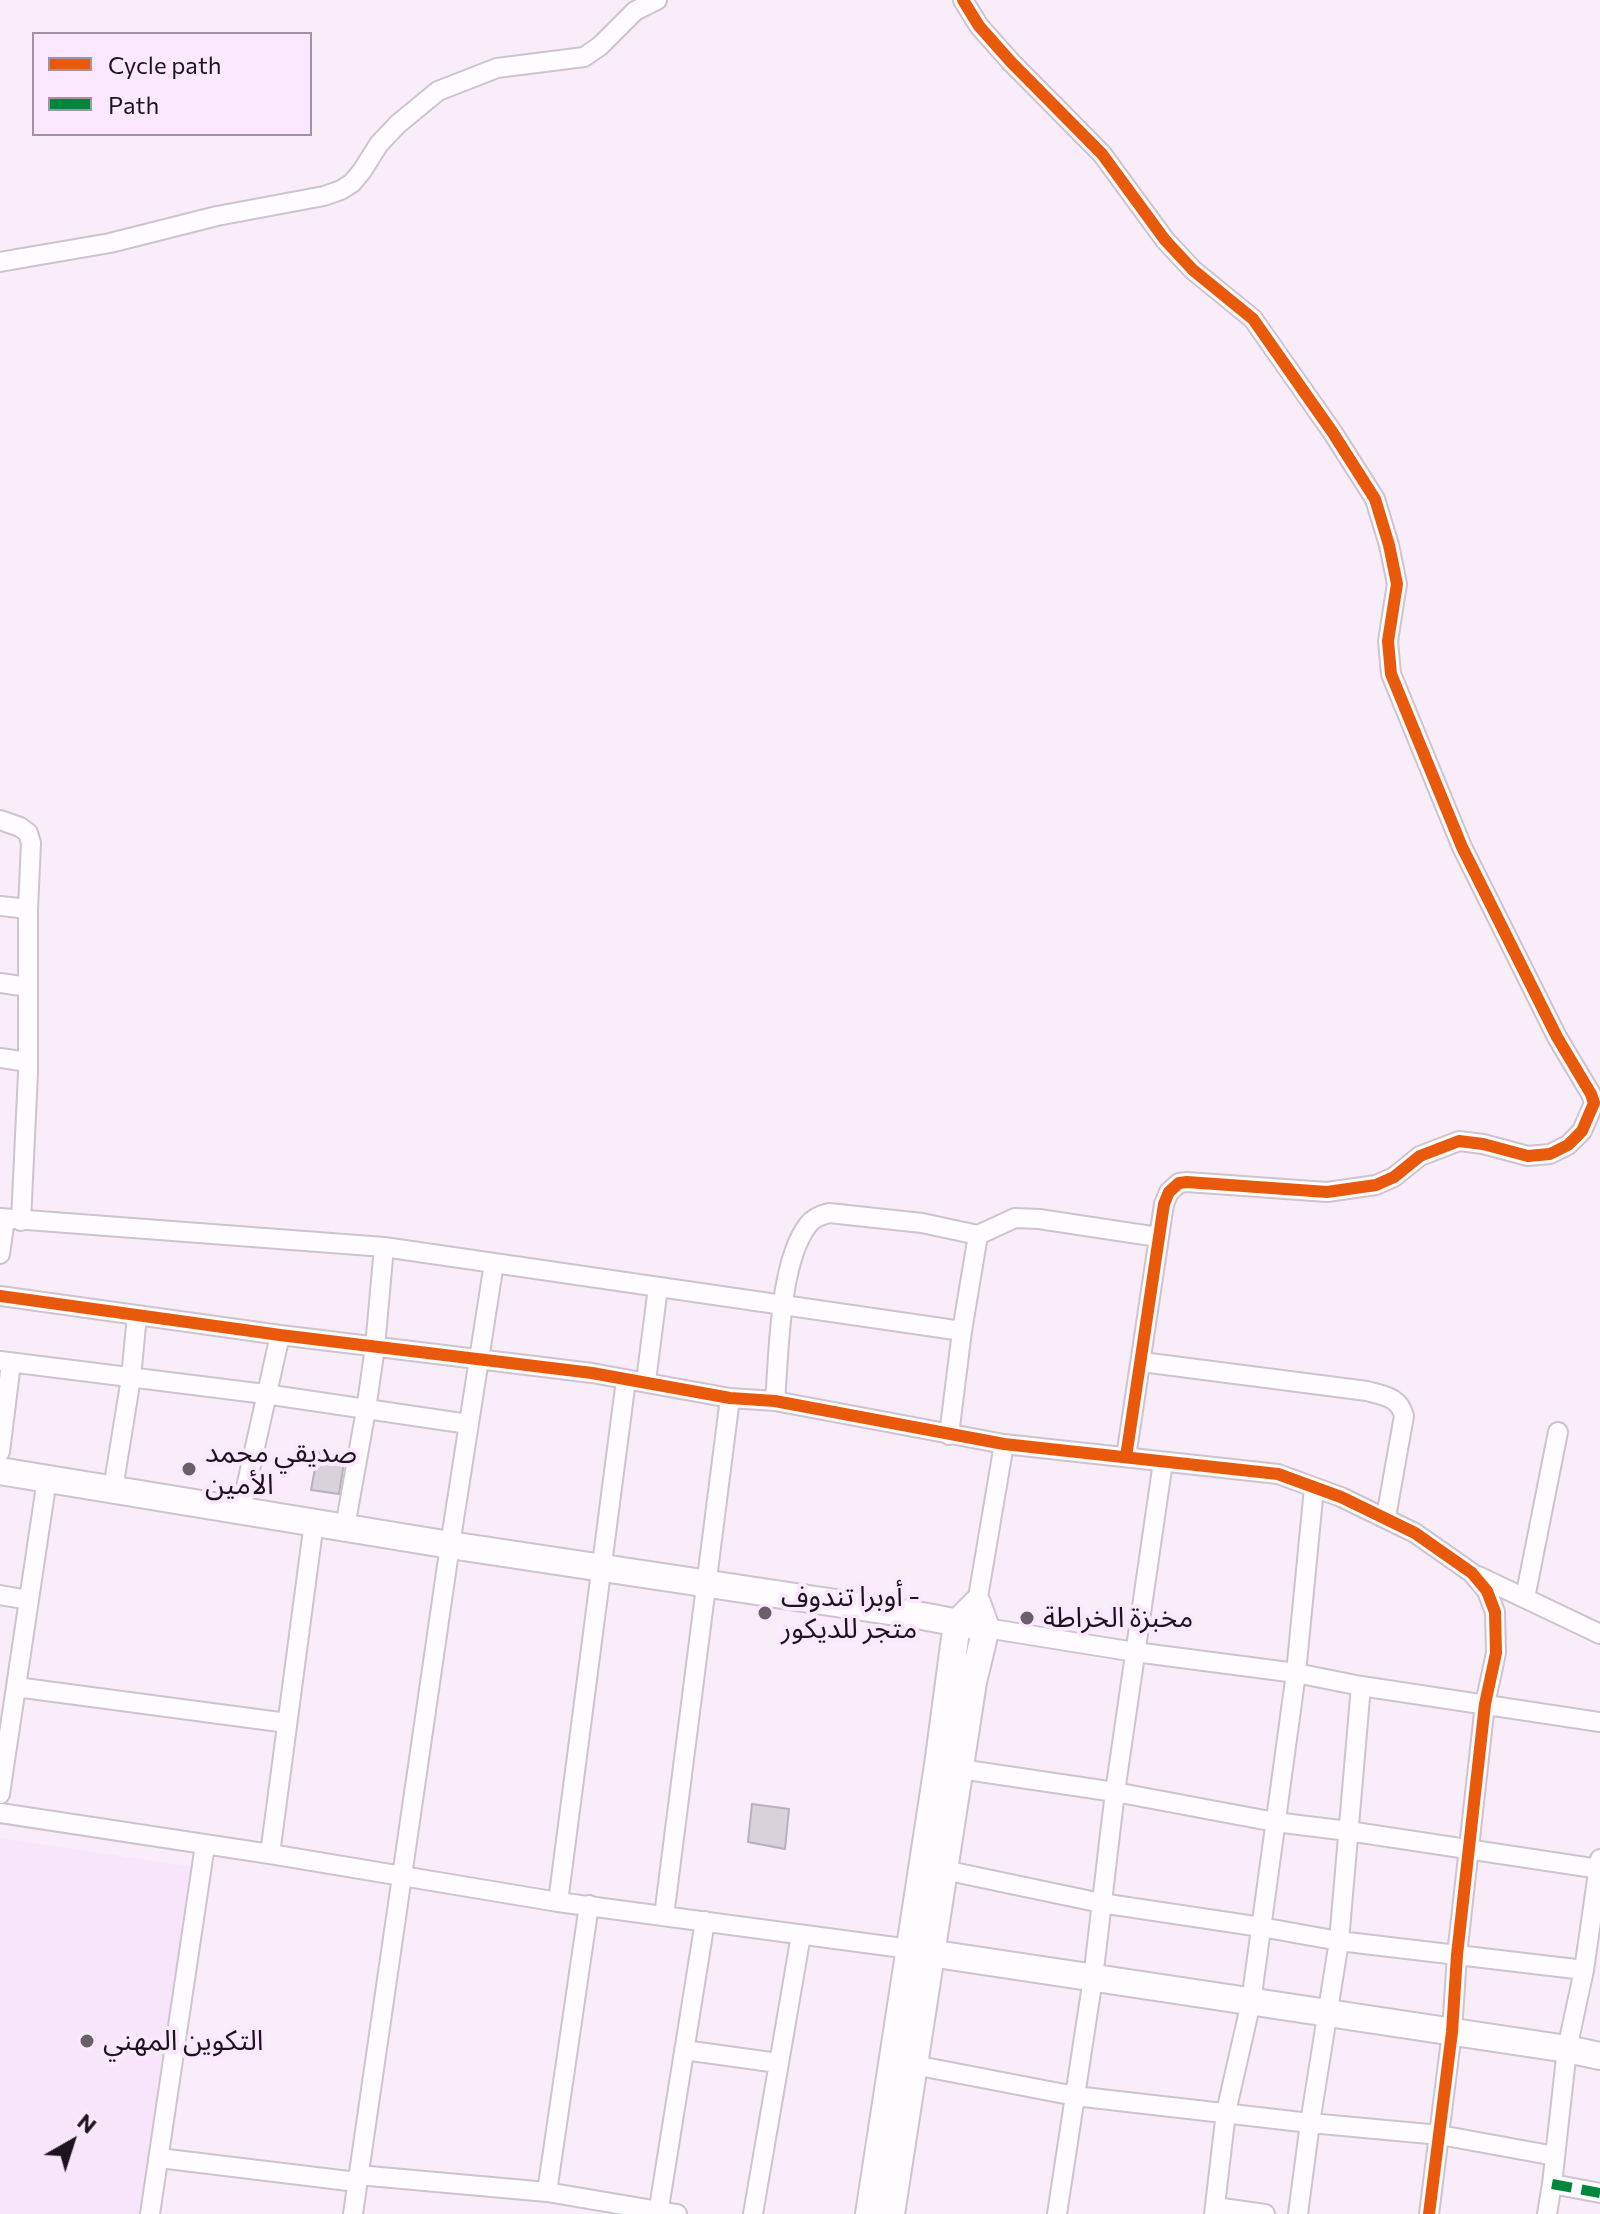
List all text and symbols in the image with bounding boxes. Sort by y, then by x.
legend [32,32,312,136]
text: Cycle path [108,50,222,79]
text: Path [108,90,159,119]
place label: صديقي محمد الأمين [205,1436,357,1502]
marker: صديقي محمد الأمين [180,1460,198,1478]
place label: أوبرا تندوف - متجر للديكور [781,1580,920,1646]
place label: مخبزة الخراطة [1043,1601,1193,1635]
marker: أوبرا تندوف - متجر للديكور [756,1604,774,1622]
marker: مخبزة الخراطة [1018,1609,1036,1627]
place label: التكوين المهني [103,2024,264,2058]
marker: التكوين المهني [78,2032,96,2050]
north arrow [32,2102,112,2182]
text: N [73,2107,102,2139]

